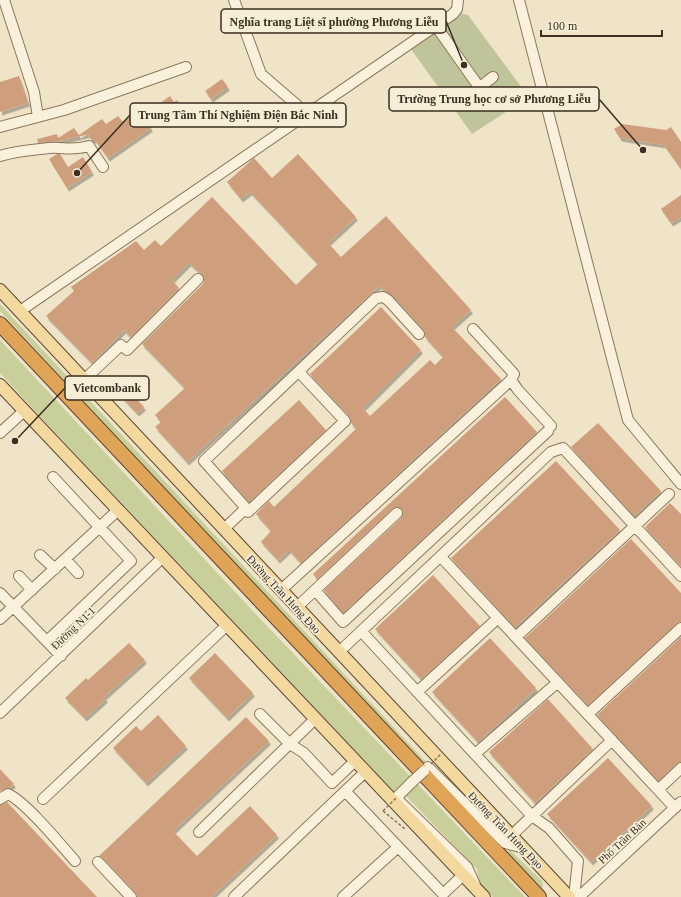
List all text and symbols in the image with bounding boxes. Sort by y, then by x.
callout: Nghĩa trang Liệt sĩ phường Phương Liễu [221,9,446,33]
scale bar [541,12,662,38]
text: Nghĩa trang Liệt sĩ phường Phương Liễu [229,15,439,29]
text: 100 m [547,19,578,33]
callout: Trường Trung học cơ sở Phương Liễu [389,87,599,111]
text: Trường Trung học cơ sở Phương Liễu [397,92,591,106]
callout: Trung Tâm Thí Nghiệm Điện Bắc Ninh [130,103,346,127]
text: Trung Tâm Thí Nghiệm Điện Bắc Ninh [138,108,338,122]
callout: Vietcombank [65,376,149,400]
text: Vietcombank [73,381,141,395]
street label: Đường Trần Hưng Đạo [245,552,324,636]
street label: Đường N1-1 [49,604,97,652]
street label: Đường Trần Hưng Đạo [466,789,546,871]
street label: Phố Trần Bàn [596,816,649,866]

